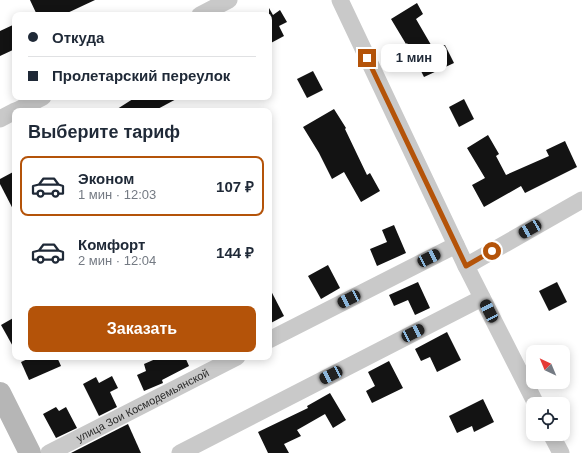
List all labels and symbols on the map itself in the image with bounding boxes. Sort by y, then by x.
callout: 1 мин [381,44,447,72]
route end [358,49,376,67]
car [517,218,543,240]
route start [483,242,501,260]
car [416,247,442,269]
car [336,288,362,310]
car [478,298,500,324]
car [400,322,426,344]
north arrow [526,345,570,389]
car [318,364,344,386]
street label: улица Зои Космодемьянской [74,366,211,444]

